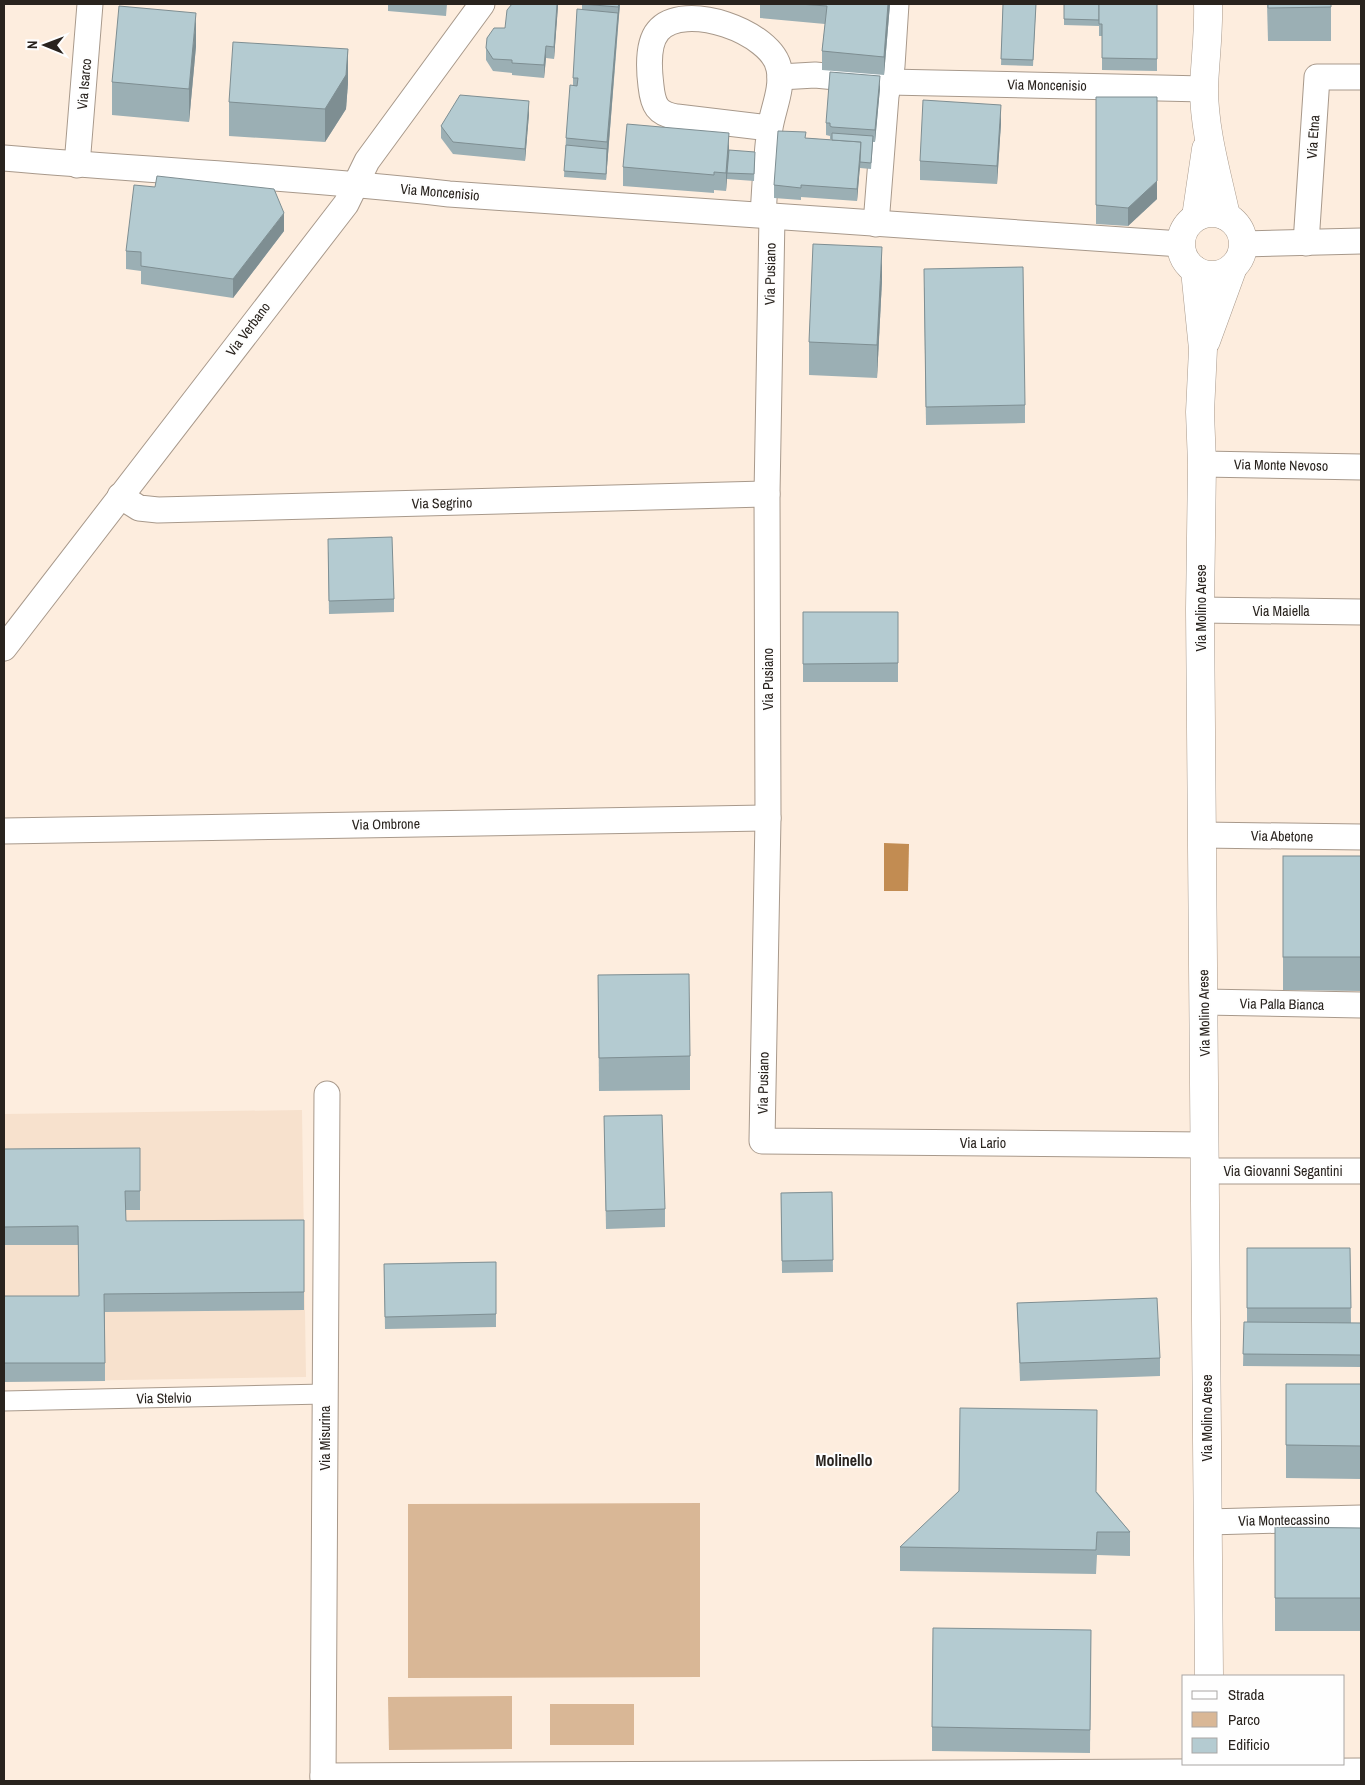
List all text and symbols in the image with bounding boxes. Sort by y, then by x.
north arrow [20,20,70,70]
text: N [23,40,41,49]
street label: Via Isarco [73,58,95,110]
street label: Via Moncenisio [1007,75,1087,95]
street label: Via Etna [1302,114,1324,160]
street label: Via Moncenisio [400,180,480,204]
street label: Via Pusiano [760,243,780,305]
street label: Via Verbano [222,298,274,360]
street label: Via Monte Nevoso [1234,455,1328,475]
street label: Via Segrino [412,493,472,513]
street label: Via Molino Arese [1192,564,1210,652]
street label: Via Maiella [1252,602,1310,620]
street label: Via Pusiano [759,648,777,710]
street label: Via Ombrone [352,814,420,834]
street label: Via Abetone [1251,826,1313,846]
street label: Via Molino Arese [1194,969,1214,1057]
street label: Via Palla Bianca [1240,994,1325,1014]
street label: Via Pusiano [753,1052,773,1114]
street label: Via Lario [960,1134,1006,1152]
street label: Via Giovanni Segantini [1223,1162,1343,1180]
street label: Via Molino Arese [1198,1374,1216,1462]
street label: Via Stelvio [136,1389,192,1407]
street label: Via Misurina [316,1405,334,1470]
district label: Molinello [816,1449,872,1471]
street label: Via Montecassino [1238,1510,1330,1530]
legend [1182,1675,1345,1765]
text: Strada [1228,1684,1264,1705]
text: Parco [1228,1709,1260,1730]
text: Edificio [1228,1734,1270,1755]

